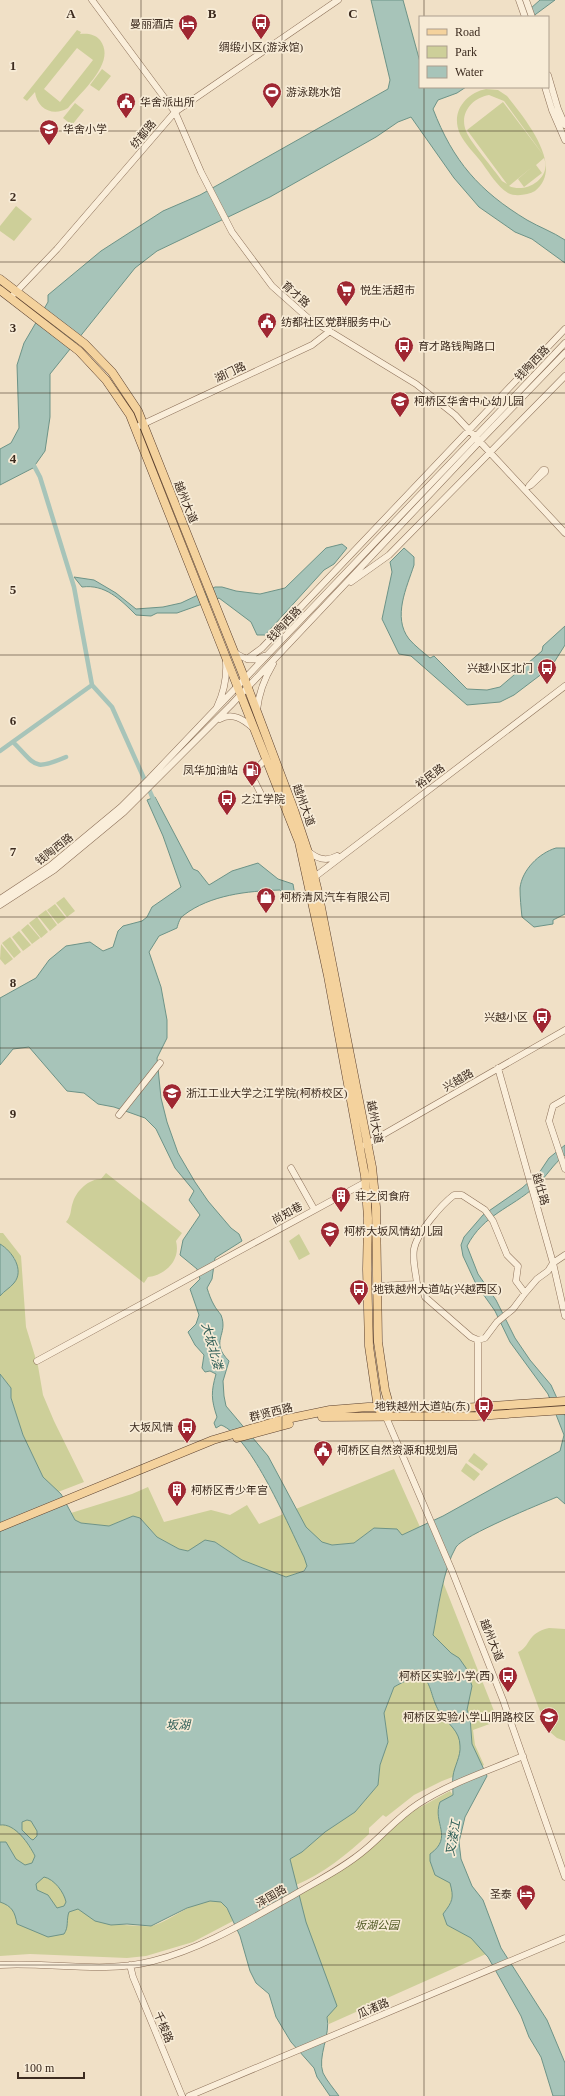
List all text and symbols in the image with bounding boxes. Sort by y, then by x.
text: A [66,6,76,21]
text: B [208,6,217,21]
text: C [348,6,358,21]
bus stop icon: 绸缎小区(游泳馆) [250,12,272,40]
hotel icon: 曼丽酒店 [177,13,199,41]
legend [419,16,549,88]
place label: 曼丽酒店 [130,18,174,30]
text: Road [455,25,480,39]
place label: 绸缎小区(游泳馆) [219,41,303,54]
text: Park [455,45,477,59]
text: 1 [10,58,16,73]
text: Water [455,65,483,79]
sports icon: 游泳跳水馆 [261,81,283,109]
place label: 游泳跳水馆 [286,86,341,98]
public building icon: 华舍派出所 [115,91,137,119]
place label: 华舍派出所 [140,96,195,108]
school or university icon: 华舍小学 [38,118,60,146]
street label: 纺都路 [128,118,158,150]
place label: 华舍小学 [63,123,107,135]
text: 2 [10,189,16,204]
street label: 育才路 [280,279,312,309]
supermarket icon: 悦生活超市 [335,279,357,307]
place label: 悦生活超市 [360,284,415,296]
public building icon: 纺都社区党群服务中心 [256,311,278,339]
place label: 纺都社区党群服务中心 [281,316,391,328]
text: 3 [10,320,17,335]
bus stop icon: 育才路钱陶路口 [393,335,415,363]
place label: 育才路钱陶路口 [418,340,495,352]
street label: 钱陶西路 [512,343,552,383]
street label: 湖门路 [213,360,247,384]
school or university icon: 柯桥区华舍中心幼儿园 [389,390,411,418]
place label: 柯桥区华舍中心幼儿园 [414,395,524,407]
text: 4 [10,451,17,466]
street label: 越州大道 [172,479,200,525]
text: 5 [10,582,17,597]
street label: 钱陶西路 [265,604,303,644]
bus stop icon: 兴越小区北门 [536,657,558,685]
place label: 兴越小区北门 [467,662,533,674]
text: 6 [10,713,17,728]
fuel station icon: 凤华加油站 [241,759,263,787]
street label: 裕民路 [413,761,447,791]
place label: 凤华加油站 [183,764,238,776]
street label: 越州大道 [291,782,317,828]
bus stop icon: 之江学院 [216,788,238,816]
place label: 之江学院 [241,793,285,805]
street label: 钱陶西路 [33,831,75,867]
text: 7 [10,844,17,859]
shop icon: 柯桥清风汽车有限公司 [255,886,277,914]
place label: 柯桥清风汽车有限公司 [280,891,390,903]
text: 8 [10,975,17,990]
bus stop icon: 兴越小区 [531,1006,553,1034]
place label: 兴越小区 [484,1011,528,1023]
street label: 兴越路 [441,1067,475,1093]
school or university icon: 浙江工业大学之江学院(柯桥校区) [161,1082,183,1110]
place label: 浙江工业大学之江学院(柯桥校区) [186,1087,348,1100]
street label: 越州大道 [365,1099,385,1145]
text: 9 [10,1106,17,1121]
street label: 越仕路 [531,1171,551,1207]
building icon: 荘之闵食府 [330,1185,352,1213]
place label: 荘之闵食府 [355,1190,410,1202]
street label: 尚知巷 [270,1200,304,1226]
school or university icon: 柯桥大坂风情幼儿园 [319,1220,341,1248]
place label: 柯桥大坂风情幼儿园 [344,1225,443,1237]
bus stop icon: 地铁越州大道站(兴越西区) [348,1278,370,1306]
place label: 地铁越州大道站(兴越西区) [373,1283,502,1296]
water label: 大坂北溇 [199,1321,226,1373]
bus stop icon: 地铁越州大道站(东) [473,1395,495,1423]
place label: 地铁越州大道站(东) [375,1400,470,1413]
street label: 群贤西路 [248,1401,294,1423]
bus stop icon: 大坂风情 [176,1416,198,1444]
place label: 大坂风情 [129,1421,173,1433]
public building icon: 柯桥区自然资源和规划局 [312,1439,334,1467]
place label: 柯桥区自然资源和规划局 [337,1444,458,1456]
building icon: 柯桥区青少年宫 [166,1479,188,1507]
place label: 柯桥区青少年宫 [191,1484,268,1496]
street label: 越州大道 [478,1617,506,1663]
bus stop icon: 柯桥区实验小学(西) [497,1665,519,1693]
place label: 柯桥区实验小学(西) [399,1670,494,1683]
school or university icon: 柯桥区实验小学山阴路校区 [538,1706,560,1734]
place label: 柯桥区实验小学山阴路校区 [403,1711,535,1723]
water label: 坂湖 [166,1718,192,1732]
water label: 叉溇江 [443,1817,463,1857]
street label: 泽国路 [254,1883,288,1909]
hotel icon: 圣泰 [515,1883,537,1911]
place label: 圣泰 [490,1888,512,1900]
park label: 坂湖公园 [355,1919,401,1931]
street label: 瓜渚路 [355,1996,391,2020]
street label: 千梭路 [152,2009,176,2045]
scale bar [18,2054,84,2080]
text: 100 m [24,2061,55,2075]

